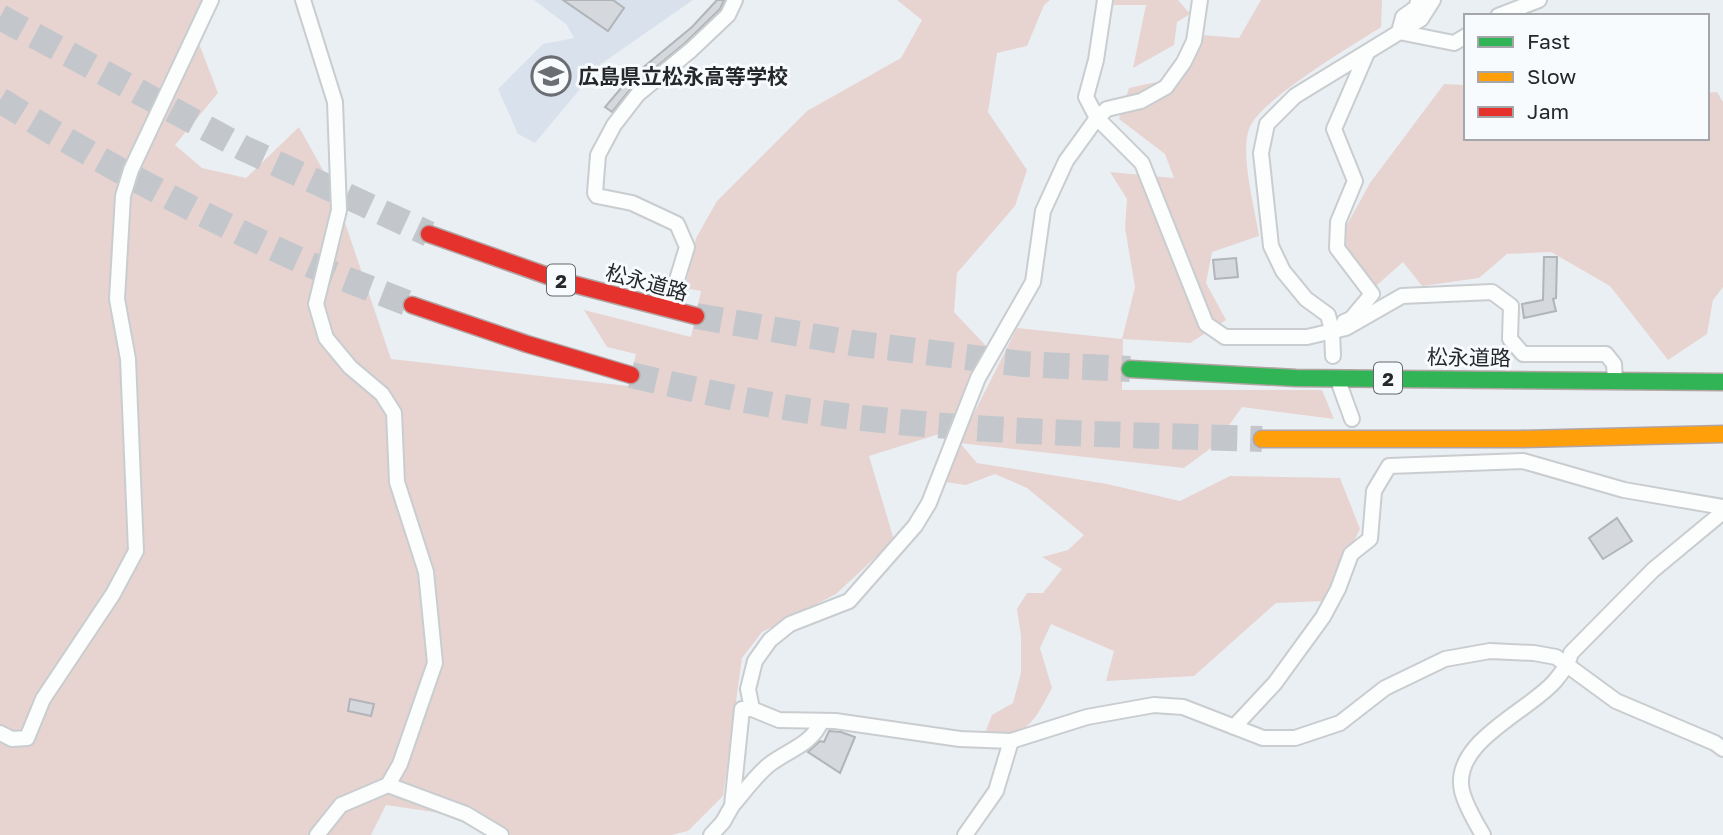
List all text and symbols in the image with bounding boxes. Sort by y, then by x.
legend [1464,14,1709,140]
text: Fast [1527,28,1570,54]
school or university icon: 広島県立松永高等学校 [530,55,572,97]
place label: 広島県立松永高等学校 [578,63,788,89]
text: Slow [1527,63,1576,89]
text: Jam [1527,98,1569,124]
street label: 松永道路 [603,259,691,305]
road number: 2 [547,264,575,296]
street label: 松永道路 [1427,343,1511,371]
road number: 2 [1374,362,1402,394]

